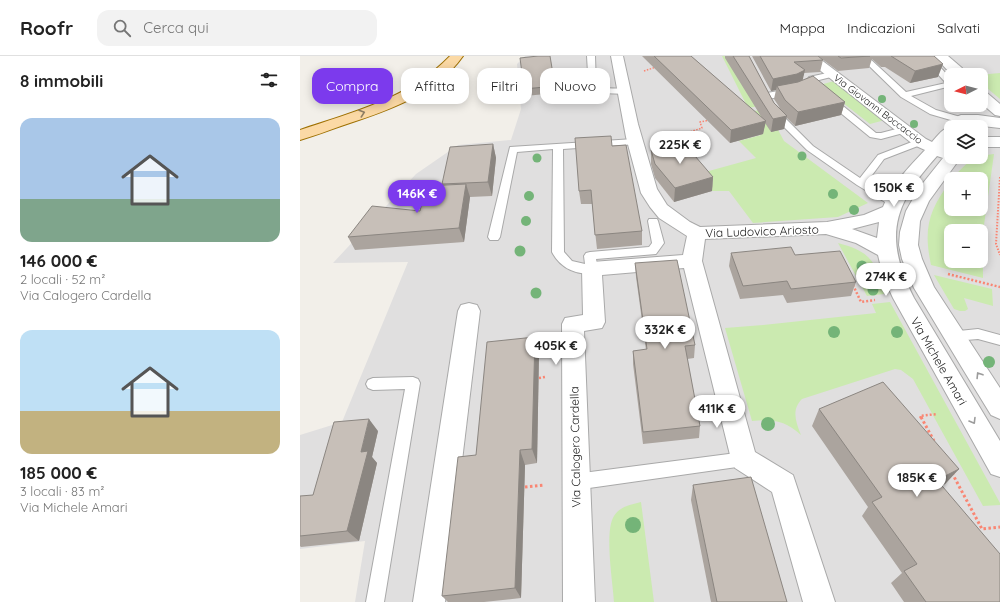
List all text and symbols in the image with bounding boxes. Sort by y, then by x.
search box [97,10,377,46]
text: Roofr [20,16,73,40]
icon: search [111,17,133,39]
text: Cerca qui [143,18,209,37]
text: Mappa [780,19,825,37]
text: Indicazioni [847,19,915,37]
text: Salvati [937,19,980,37]
chip: Compra [312,68,393,104]
chip: Affitta [401,68,469,104]
chip: Filtri [477,68,532,104]
chip: Nuovo [540,68,610,104]
north arrow [944,68,988,112]
map controls [944,68,988,268]
icon: filters [258,69,280,91]
text: 8 immobili [20,70,103,91]
street label: Via Giovanni Boccaccio [831,71,925,147]
one-way arrow [359,110,366,118]
button: layers [944,120,988,164]
pin: 225K € [647,131,713,165]
text: 225K € [659,136,701,152]
icon: home [114,144,186,216]
button: + [944,172,988,216]
pin: 150K € [861,174,927,208]
text: 150K € [874,179,914,195]
pin: 146K € [384,180,450,214]
text: 146K € [397,185,437,201]
street label: Via Ludovico Ariosto [705,222,819,240]
button: − [944,224,988,268]
text: 146 000 € [20,250,98,271]
pin: 274K € [853,263,919,297]
text: 274K € [865,268,907,284]
text: 2 locali · 52 m² [20,271,105,287]
text: Via Calogero Cardella [20,287,151,303]
street label: Via Michele Amari [908,314,970,408]
pin: 332K € [632,316,698,350]
text: 332K € [644,321,686,337]
pin: 405K € [523,332,589,366]
text: 405K € [534,337,578,353]
icon: home [114,356,186,428]
one-way arrow [976,372,984,379]
street label: Via Calogero Cardella [566,386,584,508]
pin: 411K € [684,395,750,429]
text: 411K € [698,400,736,416]
one-way arrow [969,417,976,424]
text: 185 000 € [20,462,97,483]
pin: 185K € [884,464,950,498]
text: 185K € [897,469,937,485]
text: 3 locali · 83 m² [20,483,104,499]
text: Via Michele Amari [20,499,128,515]

